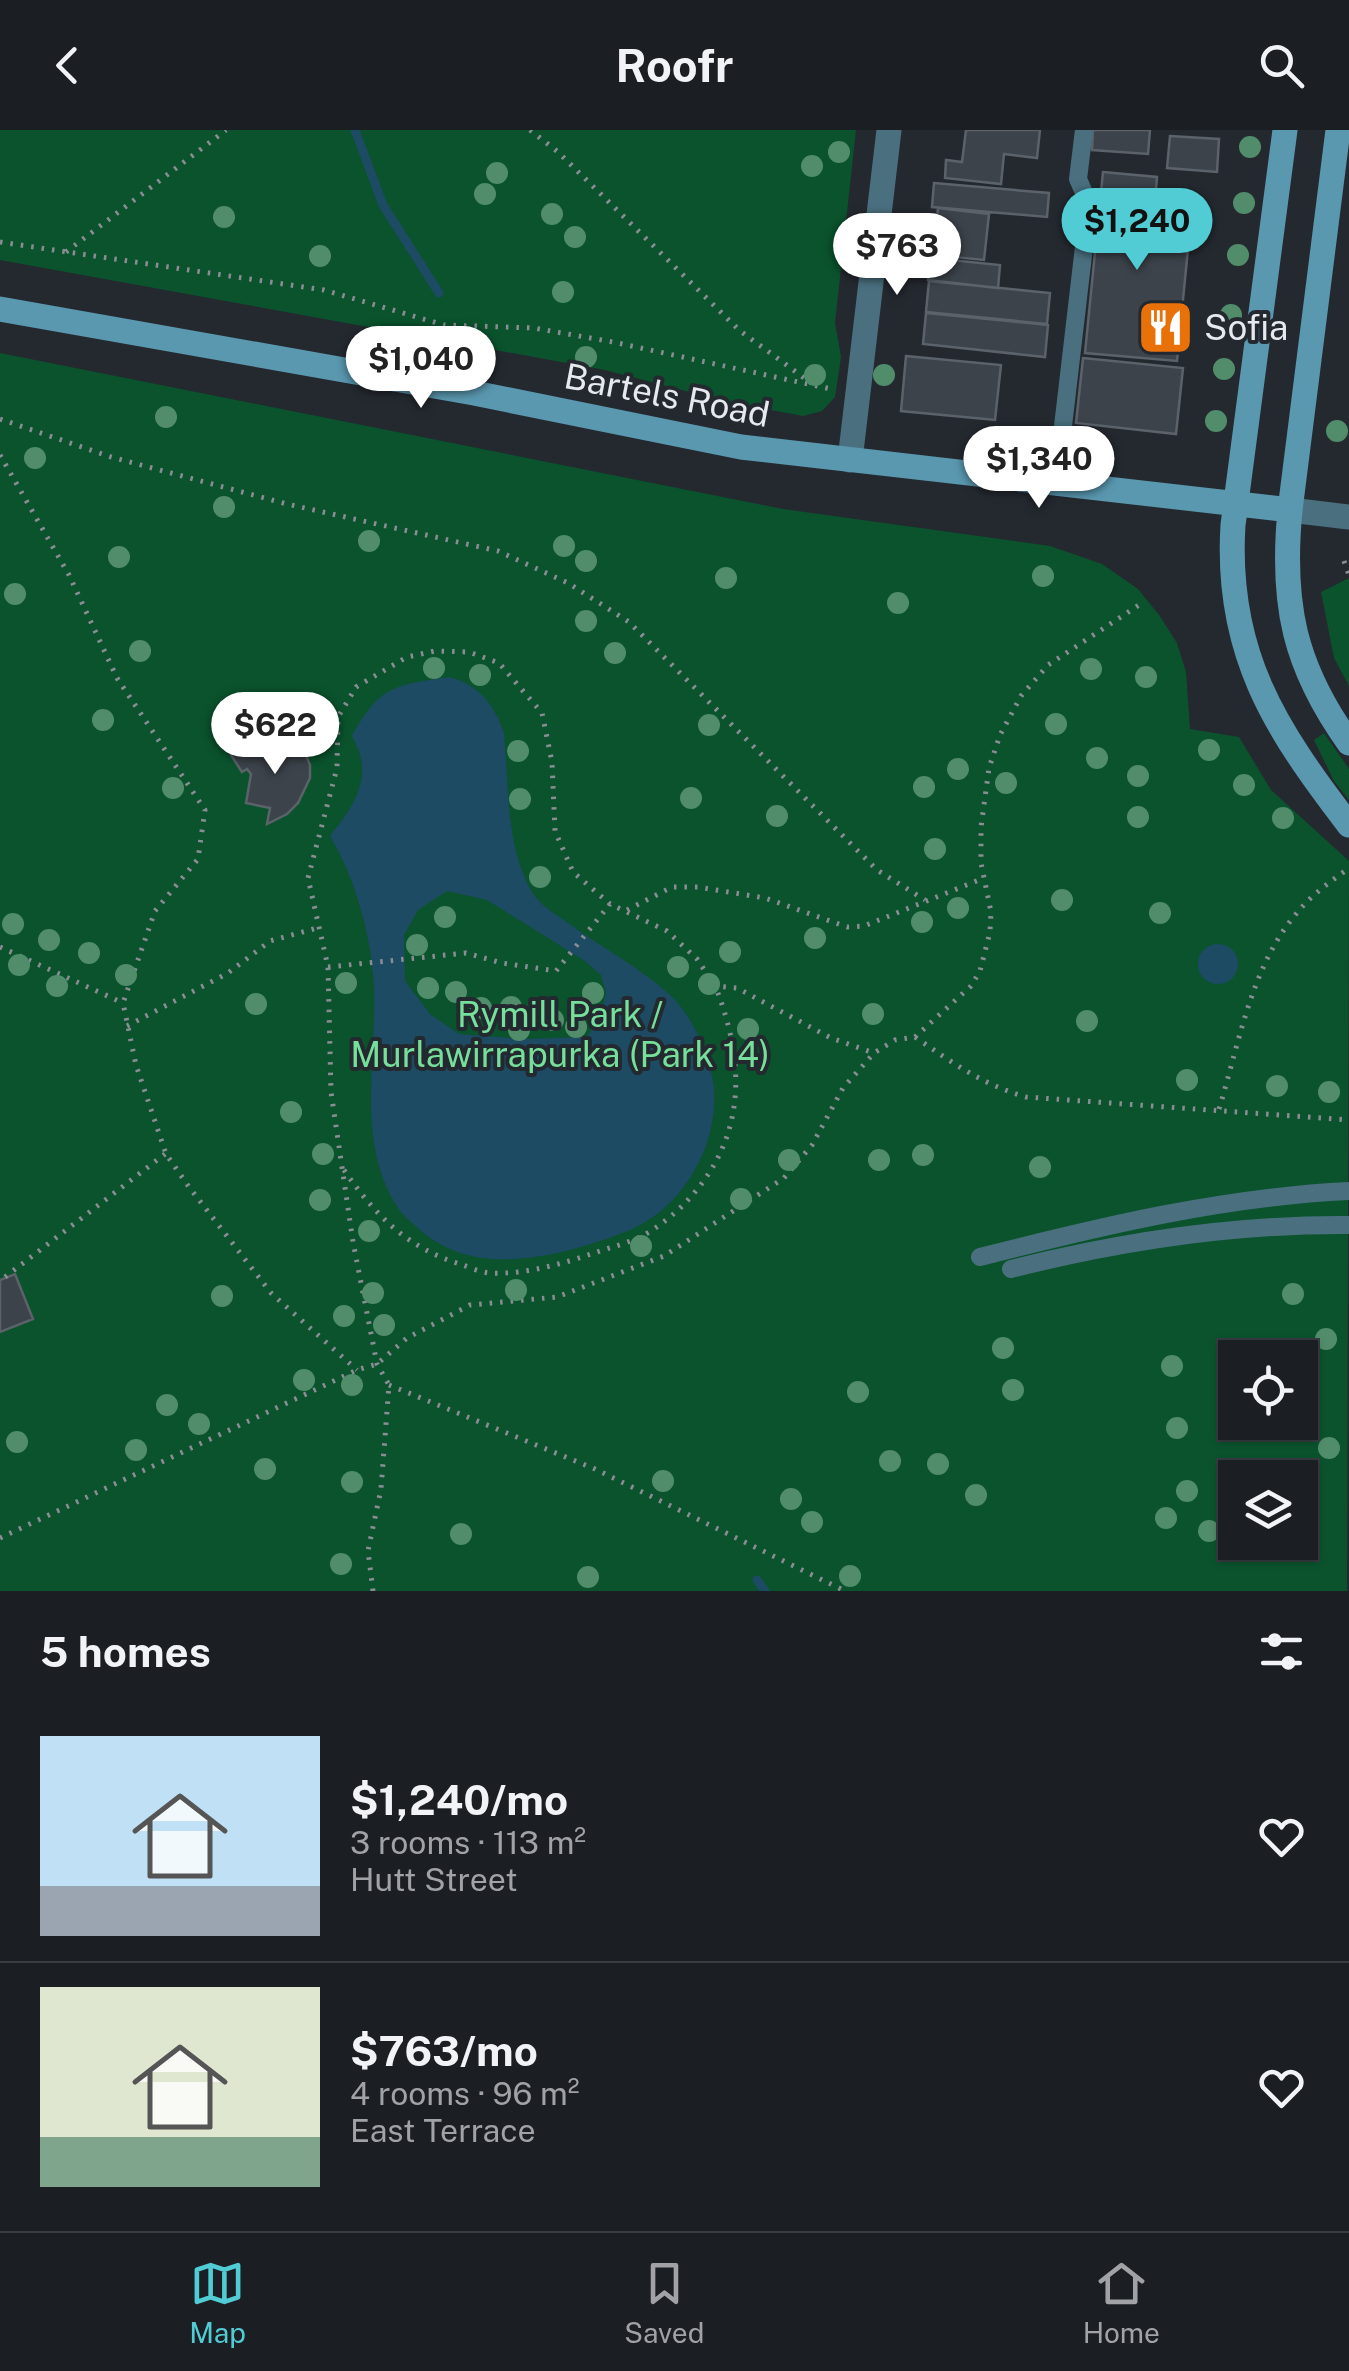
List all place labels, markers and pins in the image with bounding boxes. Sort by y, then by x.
pin: $1,240 [1056,188,1218,273]
pin: $763 [838,213,956,298]
restaurant icon: Sofia [1135,297,1195,357]
place label: Sofia [1204,307,1288,348]
pin: $1,040 [340,326,502,411]
pin: $1,340 [958,426,1120,511]
pin: $622 [216,692,334,777]

